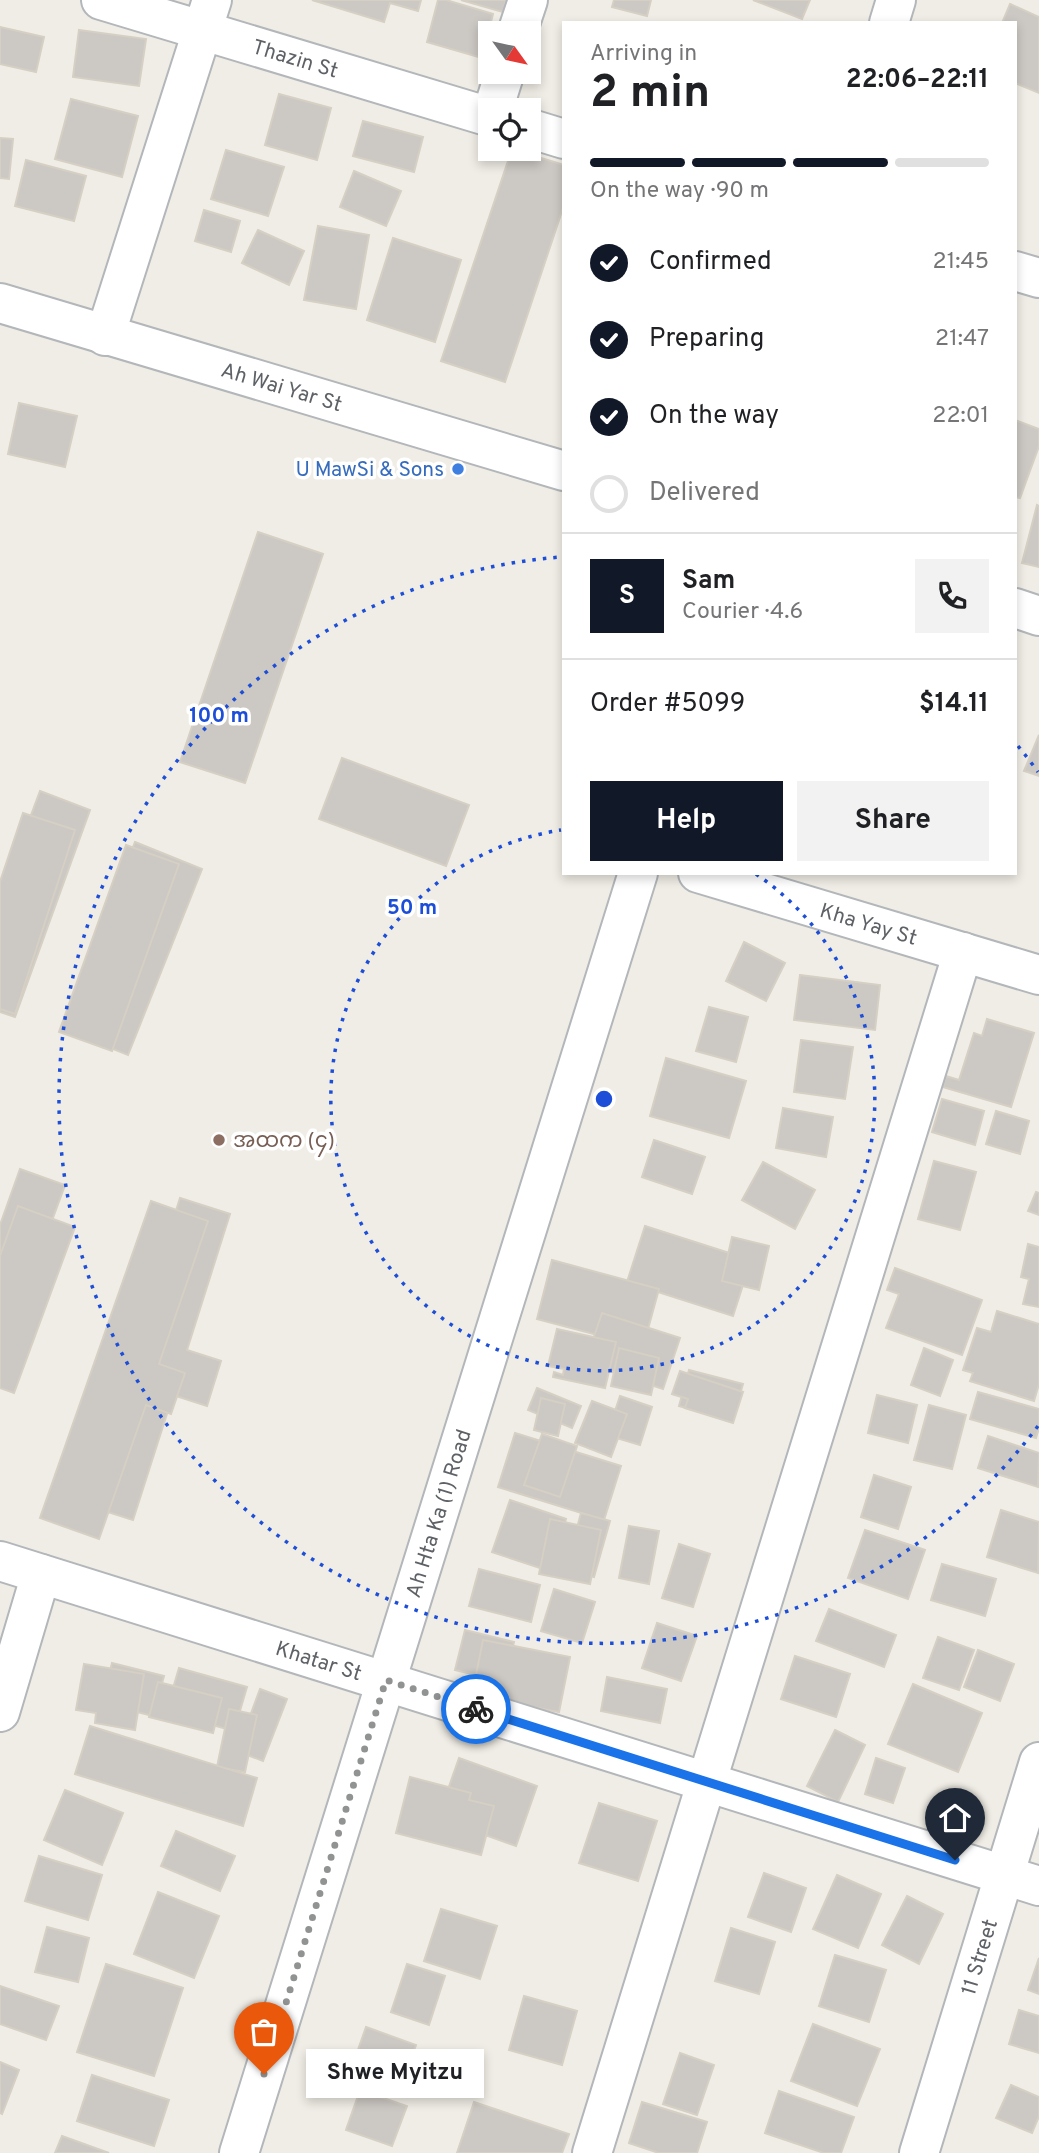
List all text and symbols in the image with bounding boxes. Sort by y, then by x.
north arrow [478,21,541,84]
map controls [478,21,541,161]
street label: Thazin St [249,34,341,86]
text: Arriving in [590,40,697,69]
text: 22:06–22:11 [846,64,989,97]
text: 2 min [590,65,710,124]
button: locate [478,98,541,161]
text: On the way · 90 m [590,177,769,206]
icon: check [590,244,628,282]
text: Confirmed [649,246,772,279]
text: 21:45 [933,248,989,277]
icon: check [590,321,628,359]
text: Preparing [649,323,764,356]
text: 21:47 [935,325,989,354]
street label: Ah Wai Yar St [218,358,345,419]
icon: check [590,398,628,436]
text: On the way [649,400,779,433]
text: 22:01 [932,402,989,431]
place label: U MawSi & Sons [295,457,444,484]
marker: U MawSi & Sons [450,461,466,477]
text: Delivered [649,477,760,510]
button: phone [915,559,989,633]
text: Sam [682,565,735,598]
text: S [619,580,635,613]
text: Courier · 4.6 [682,598,803,627]
text: Order #5099 [590,688,745,721]
text: $14.11 [919,688,989,721]
text: 100 m [189,703,249,730]
button: Help [590,781,783,861]
button: Share [797,781,989,861]
text: 50 m [387,895,437,922]
street label: Kha Yay St [816,898,920,953]
centre of rings [592,1087,616,1111]
place label: အထက (၄) [233,1128,335,1157]
marker: အထက (၄) [211,1132,227,1148]
street label: Ah Hta Ka (1) Road [401,1426,479,1601]
street label: Khatar St [272,1636,365,1688]
courier [441,1674,511,1744]
icon: bike [457,1690,495,1728]
pin [925,1788,985,1860]
icon: home [936,1799,974,1837]
street label: 11 Street [956,1916,1005,1999]
pin [234,2002,294,2074]
icon: bag [245,2013,283,2051]
callout: Shwe Myitzu [306,2050,485,2098]
text: Shwe Myitzu [327,2059,463,2088]

